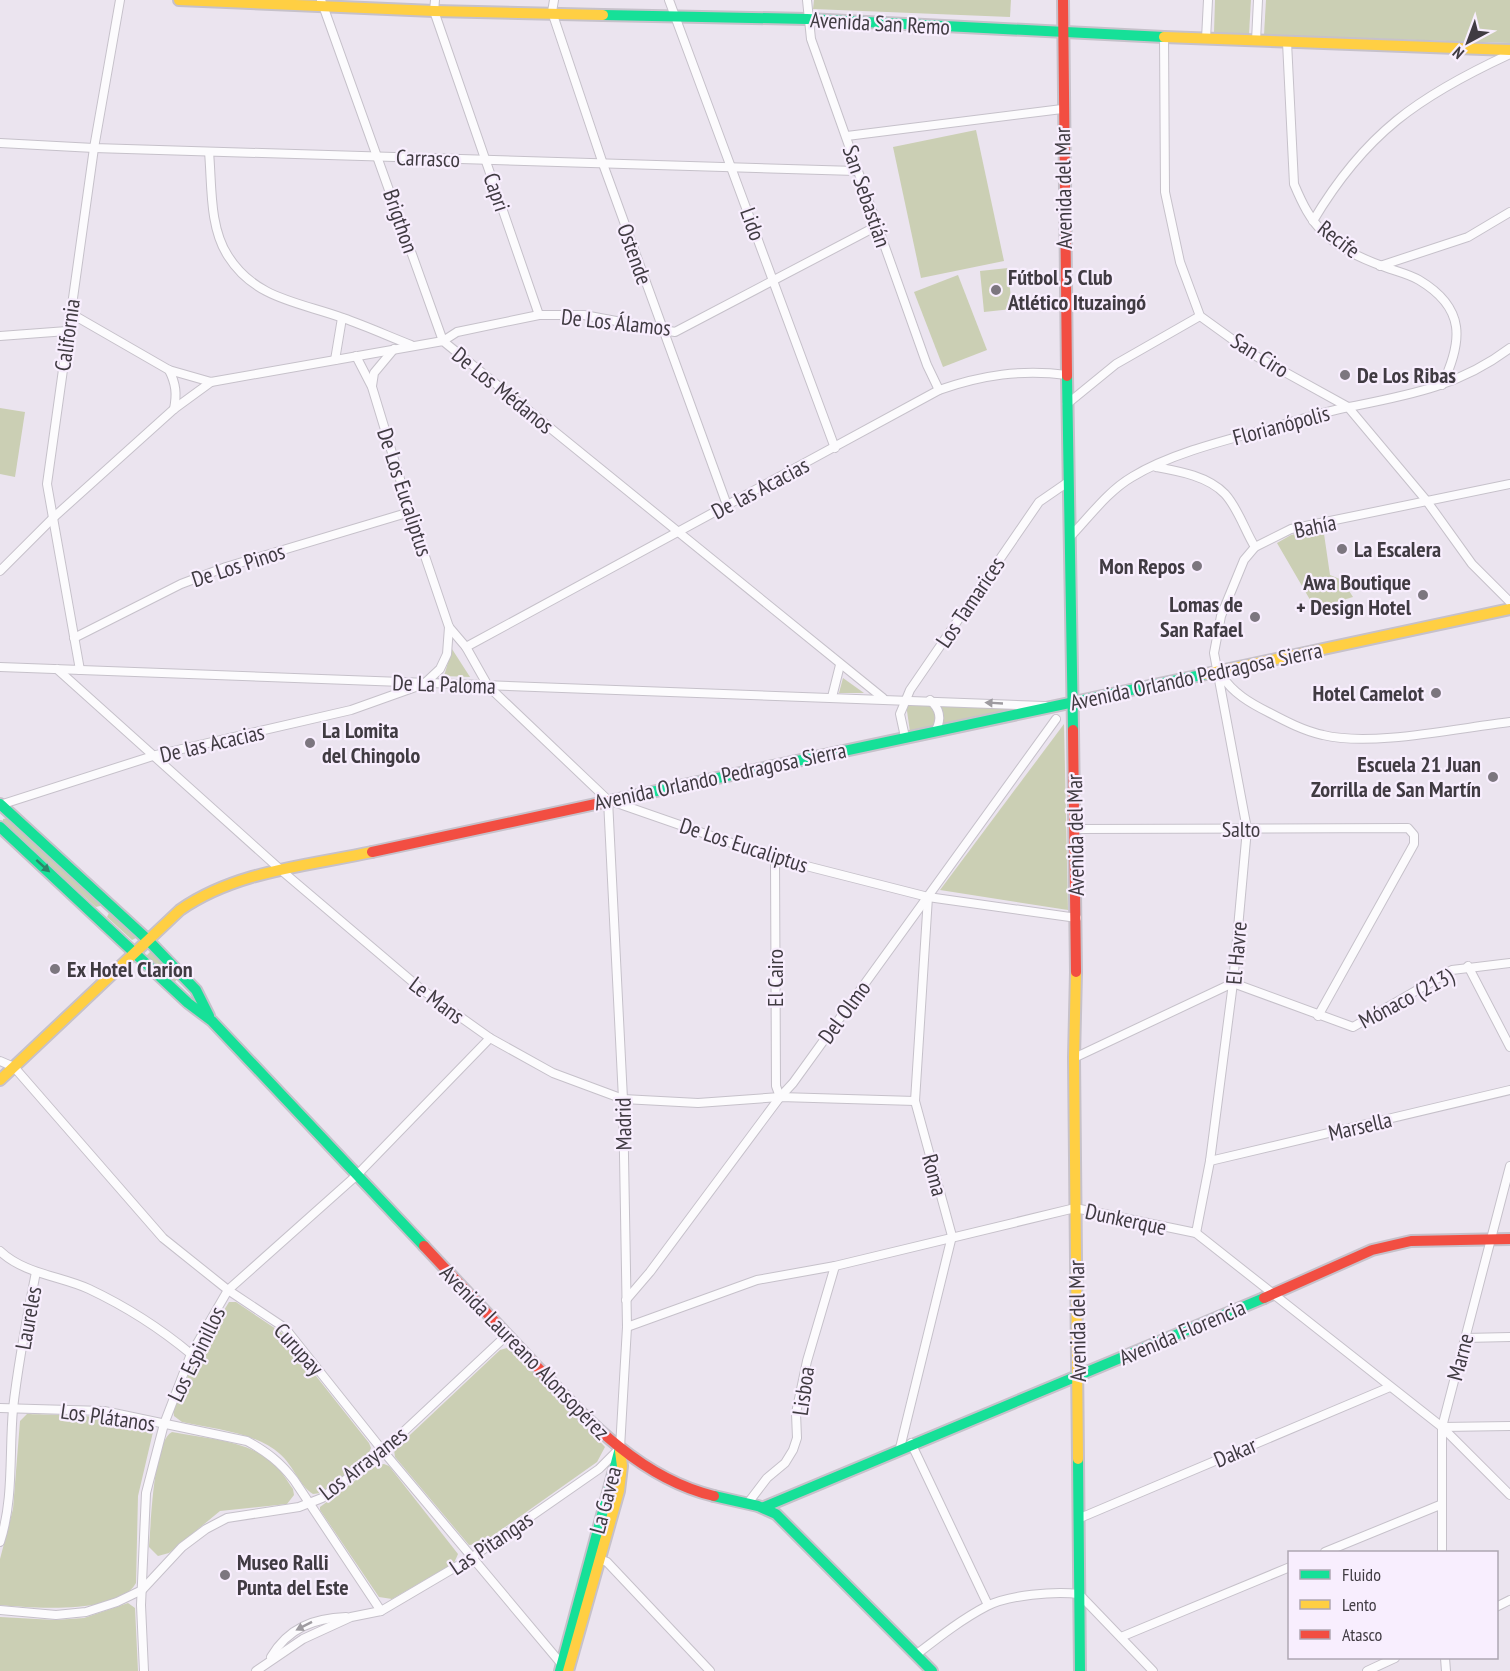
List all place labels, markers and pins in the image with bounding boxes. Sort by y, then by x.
place label: Fútbol 5 Club Atlético Ituzaingó [1007,263,1146,316]
marker: Fútbol 5 Club Atlético Ituzaingó [989,283,1003,297]
place label: De Los Ribas [1357,361,1456,389]
marker: De Los Ribas [1338,368,1352,382]
place label: La Escalera [1354,535,1441,563]
marker: La Escalera [1335,542,1349,556]
place label: Mon Repos [1099,552,1185,580]
marker: Mon Repos [1190,559,1204,573]
place label: Awa Boutique + Design Hotel [1296,568,1412,621]
marker: Awa Boutique + Design Hotel [1416,588,1430,602]
place label: Lomas de San Rafael [1160,590,1244,643]
marker: Lomas de San Rafael [1248,610,1262,624]
place label: Hotel Camelot [1313,679,1425,707]
marker: Hotel Camelot [1429,686,1443,700]
place label: La Lomita del Chingolo [322,716,420,769]
marker: La Lomita del Chingolo [303,736,317,750]
place label: Escuela 21 Juan Zorrilla de San Martín [1311,750,1481,803]
marker: Escuela 21 Juan Zorrilla de San Martín [1486,770,1500,784]
place label: Ex Hotel Clarion [67,955,193,983]
marker: Ex Hotel Clarion [48,962,62,976]
place label: Museo Ralli Punta del Este [237,1548,349,1601]
marker: Museo Ralli Punta del Este [218,1568,232,1582]

